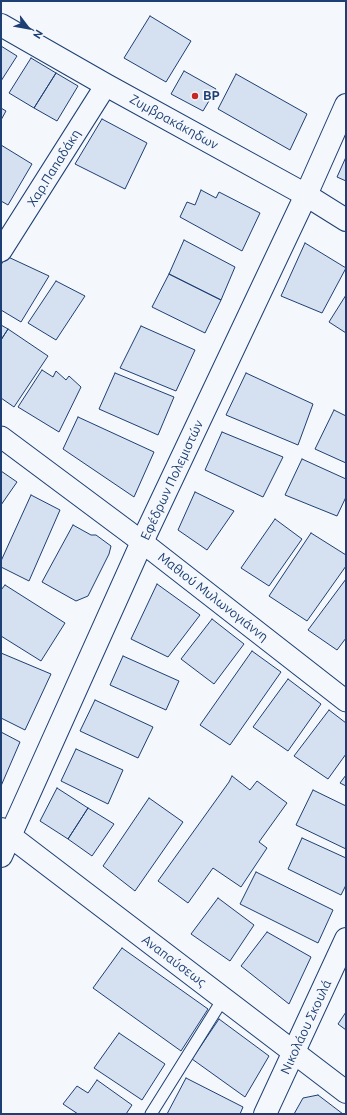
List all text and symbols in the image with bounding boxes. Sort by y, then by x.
north arrow [8,8,48,48]
text: N [31,28,45,41]
place label: BP [203,88,220,104]
street label: Ζυμβρακάκηδων [127,91,221,153]
marker: BP [190,91,200,101]
street label: Χαρ.Παπαδάκη [24,127,84,209]
street label: Εφέδρων Πολεμιστών [137,418,207,542]
street label: Μαθιού Μυλωνογιάννη [155,549,271,645]
street label: Αναπαύσεως [139,932,209,990]
street label: Νικολάου Σκουλά [277,977,335,1077]

